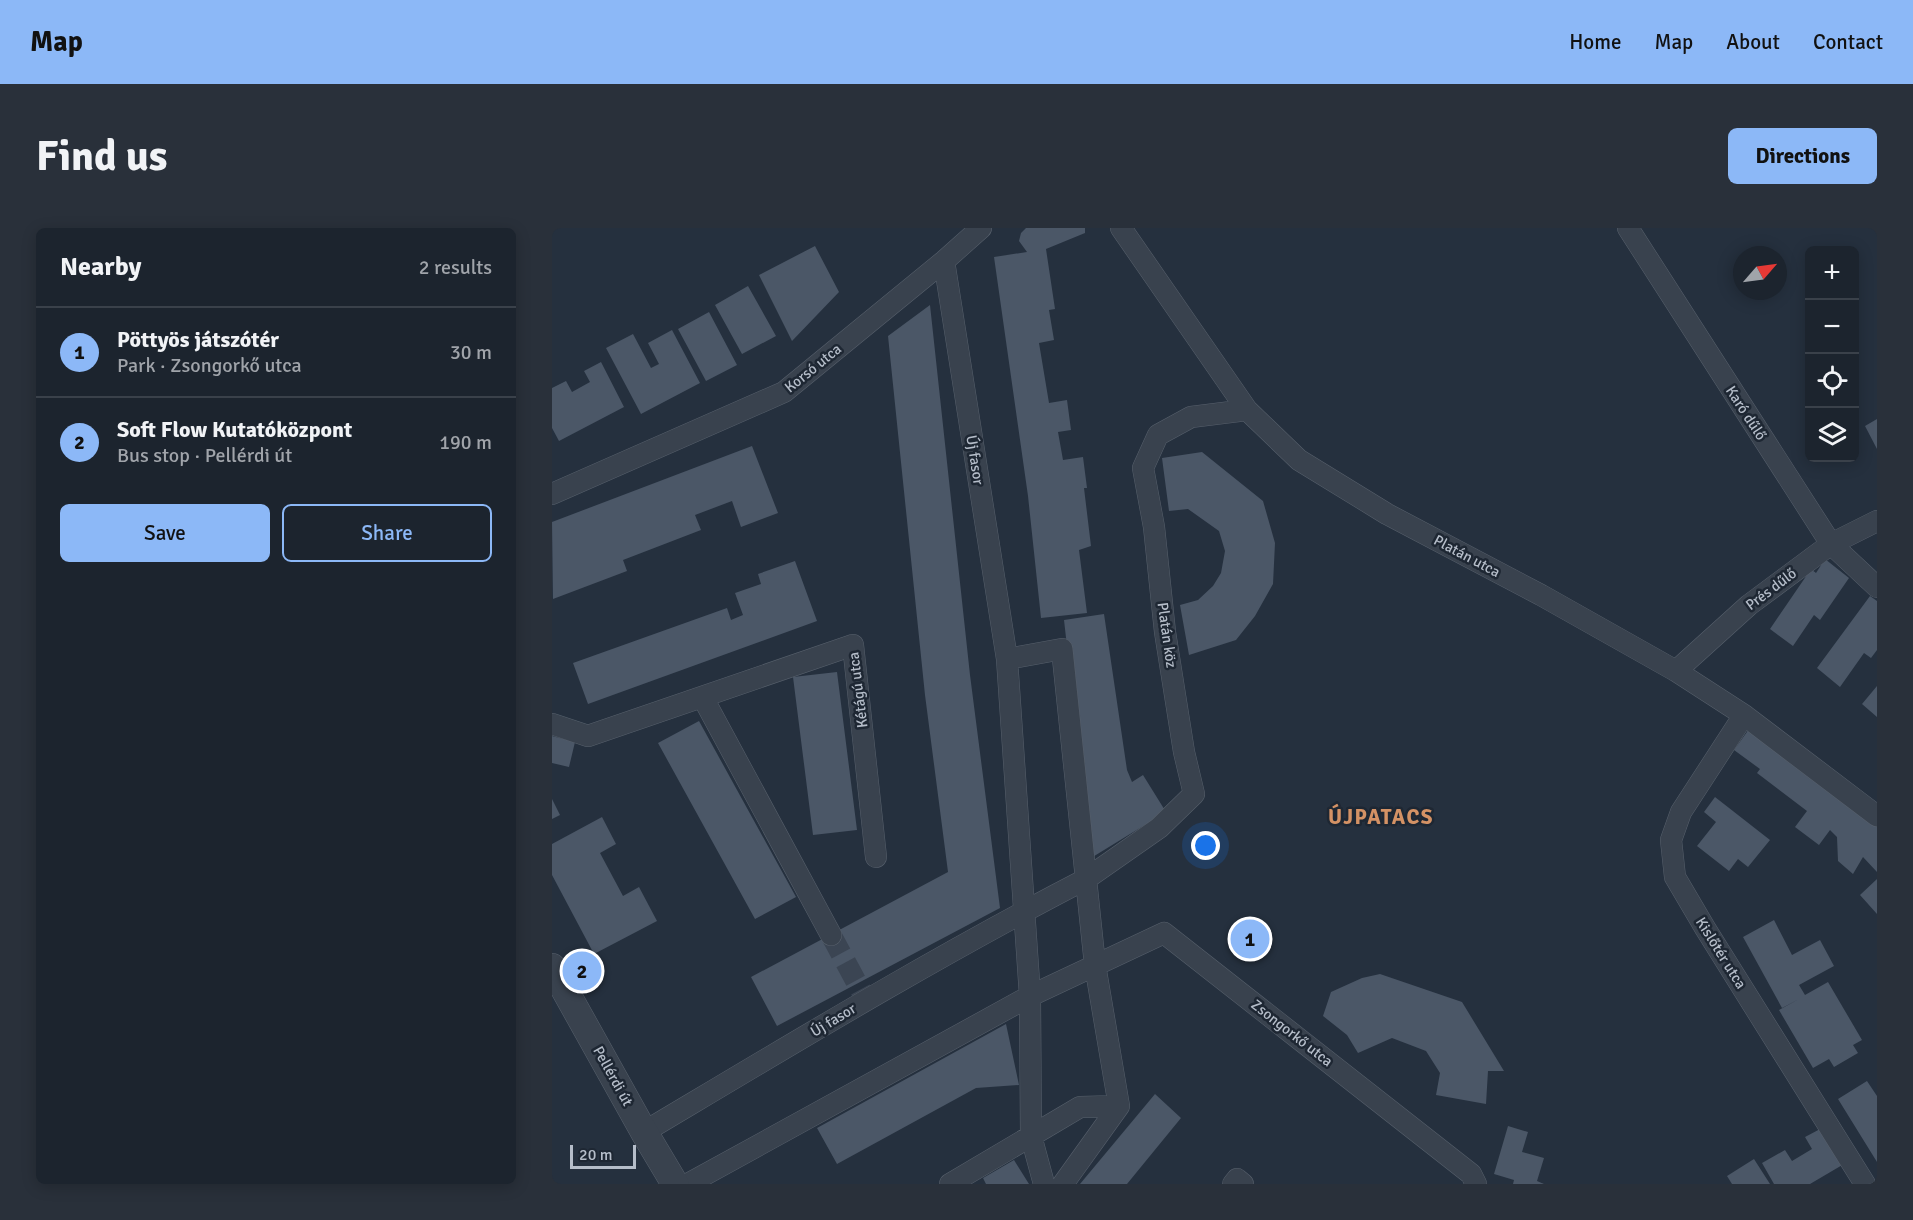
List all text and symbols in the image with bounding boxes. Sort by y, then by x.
text: Map [30,25,83,59]
text: Home [1569,29,1622,55]
text: Map [1655,29,1693,55]
text: About [1726,29,1780,55]
text: Contact [1813,29,1883,55]
button: Directions [1728,128,1877,184]
text: Find us [36,131,167,182]
north arrow [1733,246,1787,300]
map controls [1805,246,1859,462]
button: + [1805,246,1859,300]
text: Nearby [60,251,141,283]
text: 2 results [419,255,492,280]
button: − [1805,300,1859,354]
text: Pöttyös játszótér [117,326,279,353]
text: 1 [74,340,85,365]
text: 30 m [450,340,492,365]
street label: Korsó utca [781,340,845,396]
text: Park · Zsongorkő utca [117,353,302,378]
button: locate [1805,354,1859,408]
street label: Karó dűlő [1722,382,1770,444]
button: layers [1805,408,1859,462]
text: Soft Flow Kutatóközpont [117,416,352,443]
text: 2 [74,430,85,455]
text: 190 m [439,430,492,455]
street label: Új fasor [962,434,989,487]
text: Bus stop · Pellérdi út [117,443,292,468]
button: Save [60,504,270,562]
button: Share [282,504,492,562]
street label: Platán utca [1431,531,1503,581]
street label: Prés dűlő [1742,564,1800,614]
street label: Platán köz [1153,601,1181,669]
street label: Kétágú utca [844,651,872,729]
district label: ÚJPATACS [1328,803,1434,830]
your location [1191,831,1220,860]
street label: Kislőtér utca [1692,914,1750,992]
pin: 1 [1230,916,1270,962]
pin: 2 [562,948,602,994]
street label: Zsongorkő utca [1248,996,1336,1070]
street label: Új fasor [806,998,859,1041]
street label: Pellérdi út [589,1043,637,1109]
scale bar [570,1142,636,1170]
text: 20 m [579,1145,613,1165]

